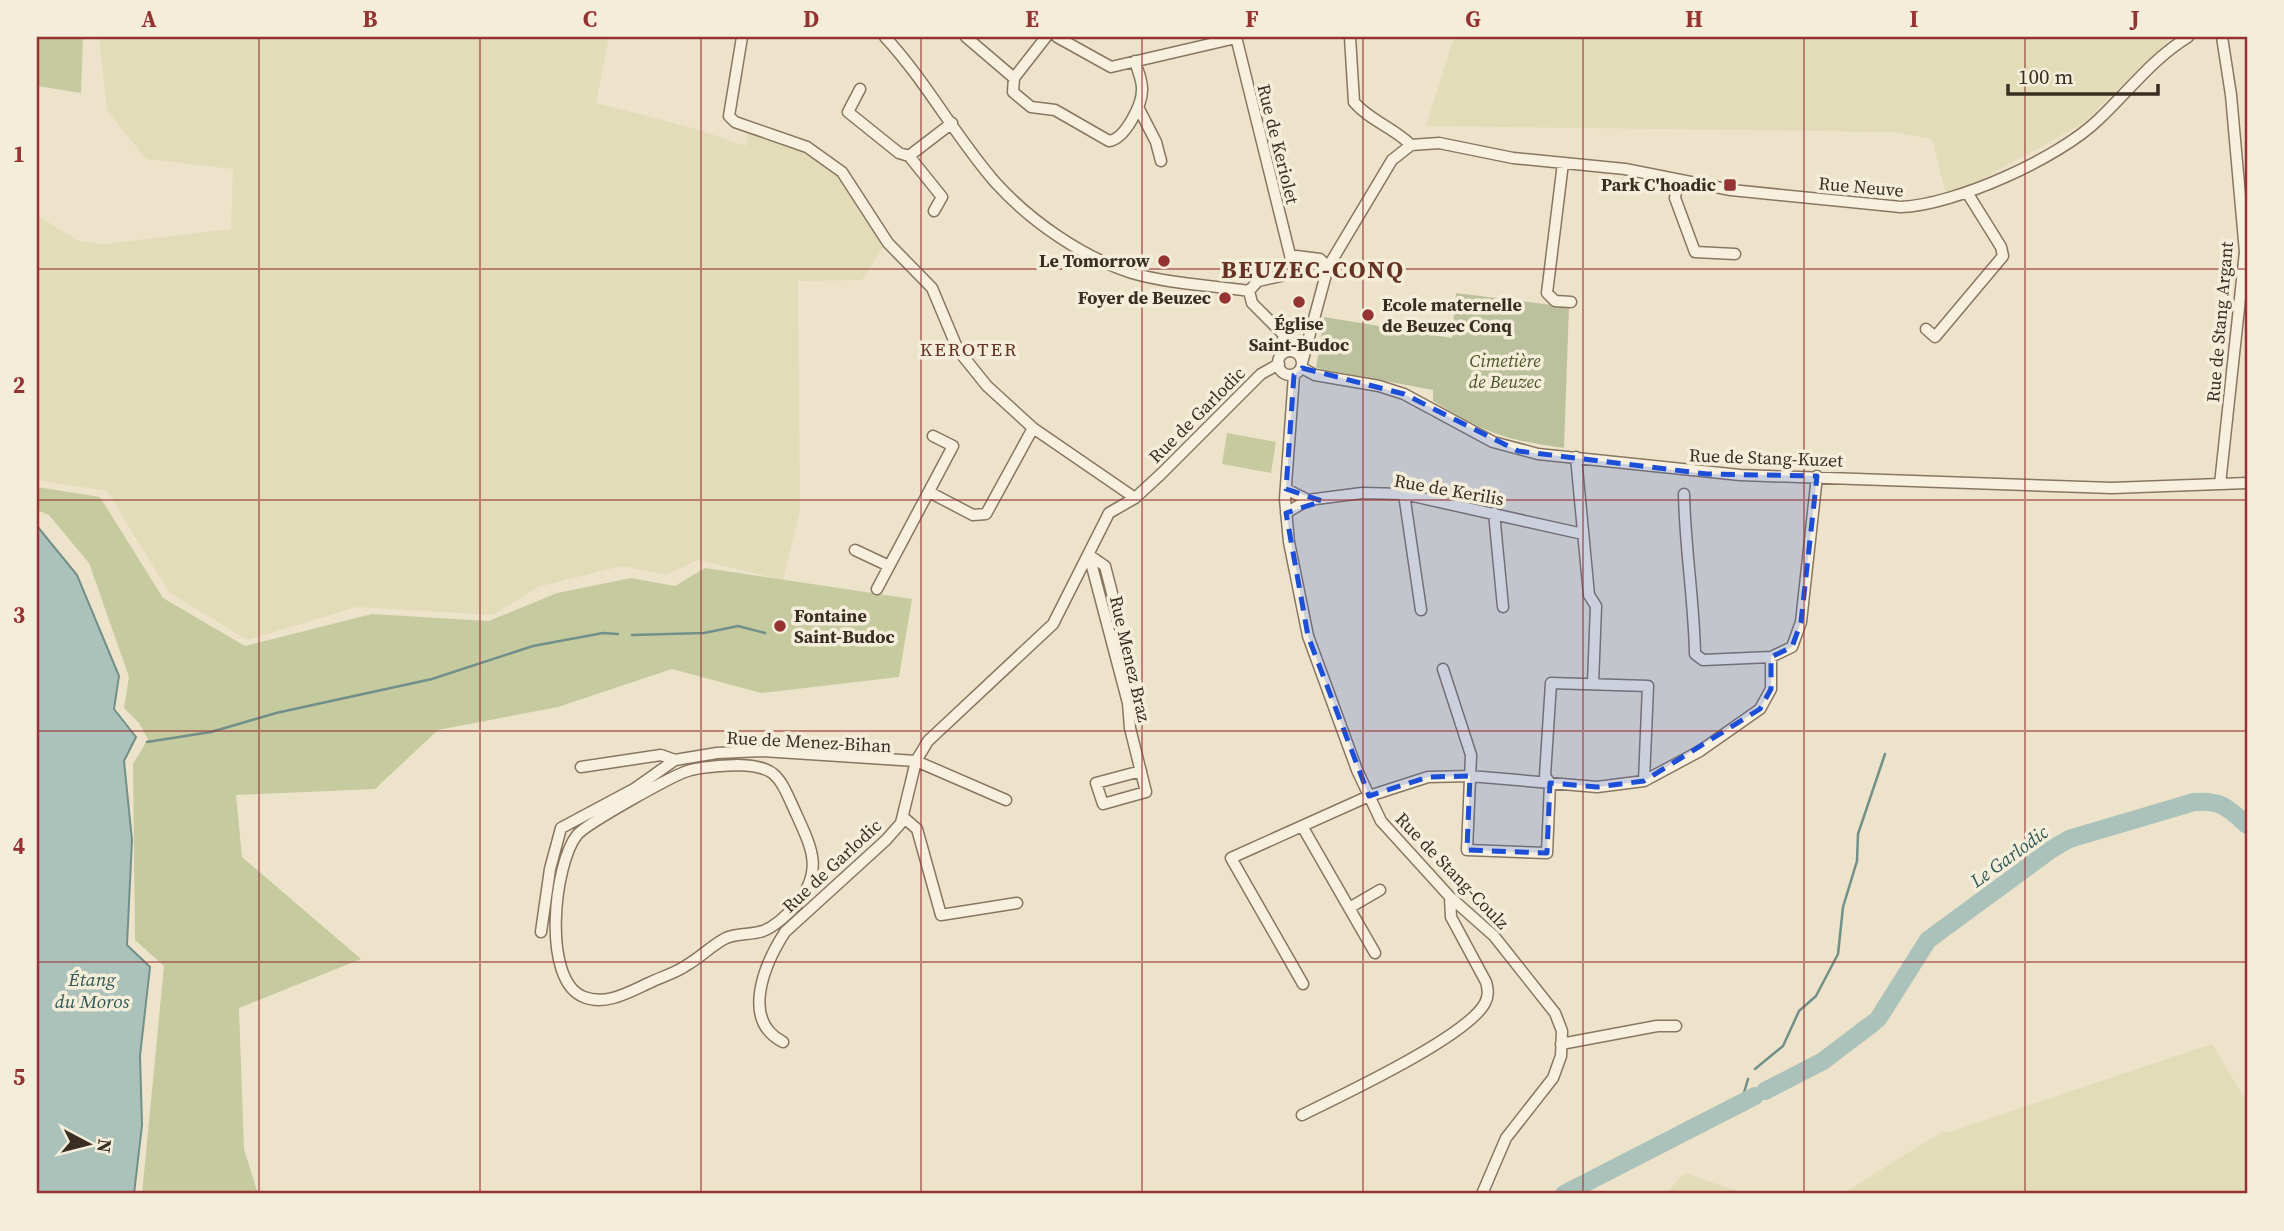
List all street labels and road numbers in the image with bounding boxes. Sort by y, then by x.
street label: Rue de Keriolet [1252,81,1305,207]
street label: Rue Neuve [1817,170,1905,203]
street label: Rue de Stang Argant [2200,240,2239,403]
street label: Rue de Garlodic [1143,361,1251,468]
street label: Rue de Stang-Kuzet [1689,442,1844,473]
street label: Rue de Kerilis [1392,468,1506,511]
street label: Rue Menez Braz [1104,593,1157,724]
street label: Rue de Menez-Bihan [726,725,892,758]
street label: Rue de Stang-Coulz [1390,807,1515,935]
street label: Rue de Garlodic [777,813,887,918]

